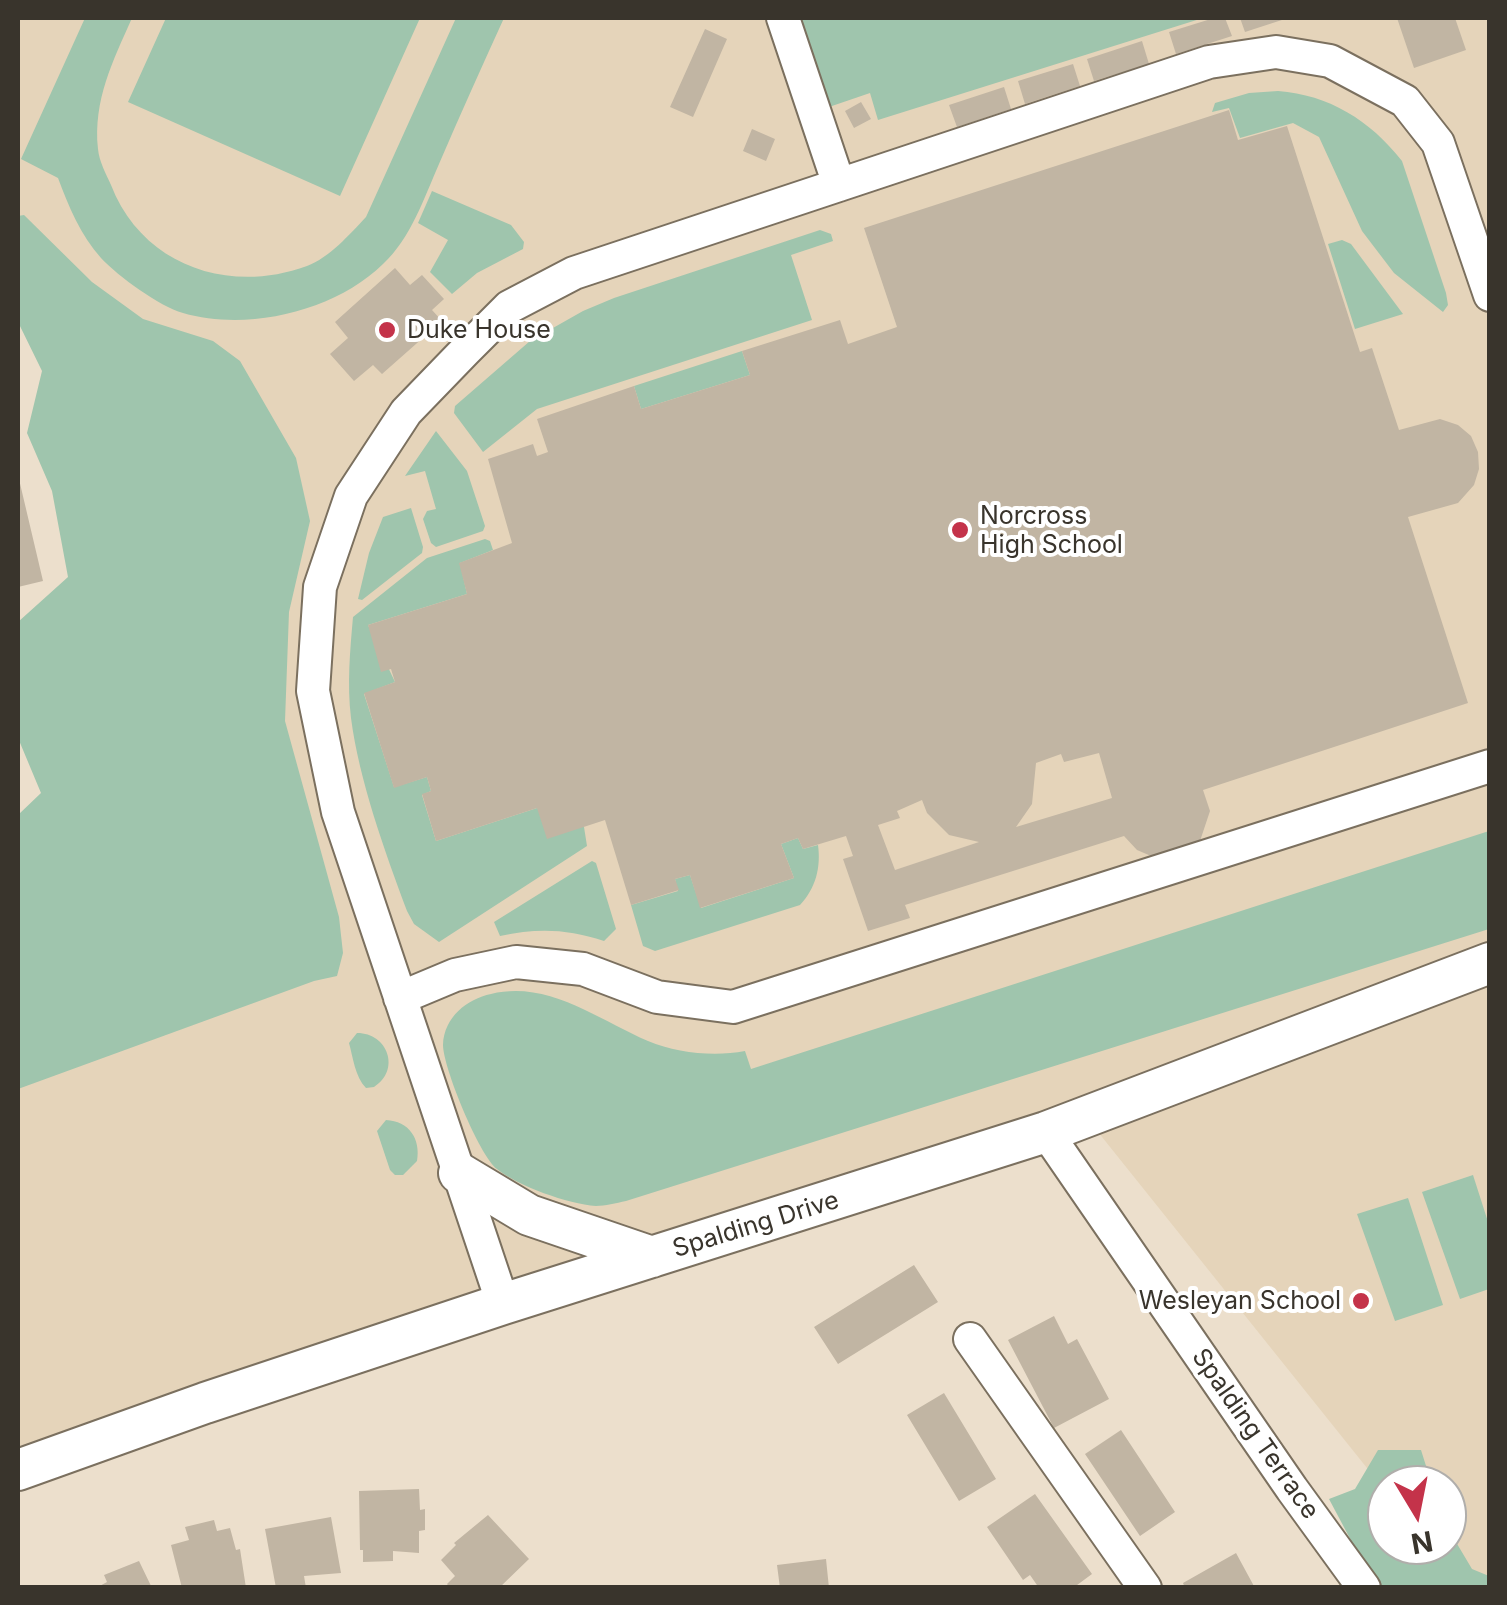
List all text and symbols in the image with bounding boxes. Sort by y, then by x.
place label: Duke House [407,315,551,345]
marker: Duke House [376,319,398,341]
place label: Norcross High School [980,501,1123,560]
marker: Norcross High School [949,519,971,541]
street label: Spalding Drive [669,1185,843,1265]
place label: Wesleyan School [1139,1286,1341,1316]
marker: Wesleyan School [1350,1290,1372,1312]
street label: Spalding Terrace [1185,1343,1325,1525]
north arrow [1367,1465,1467,1565]
text: N [1408,1524,1435,1561]

